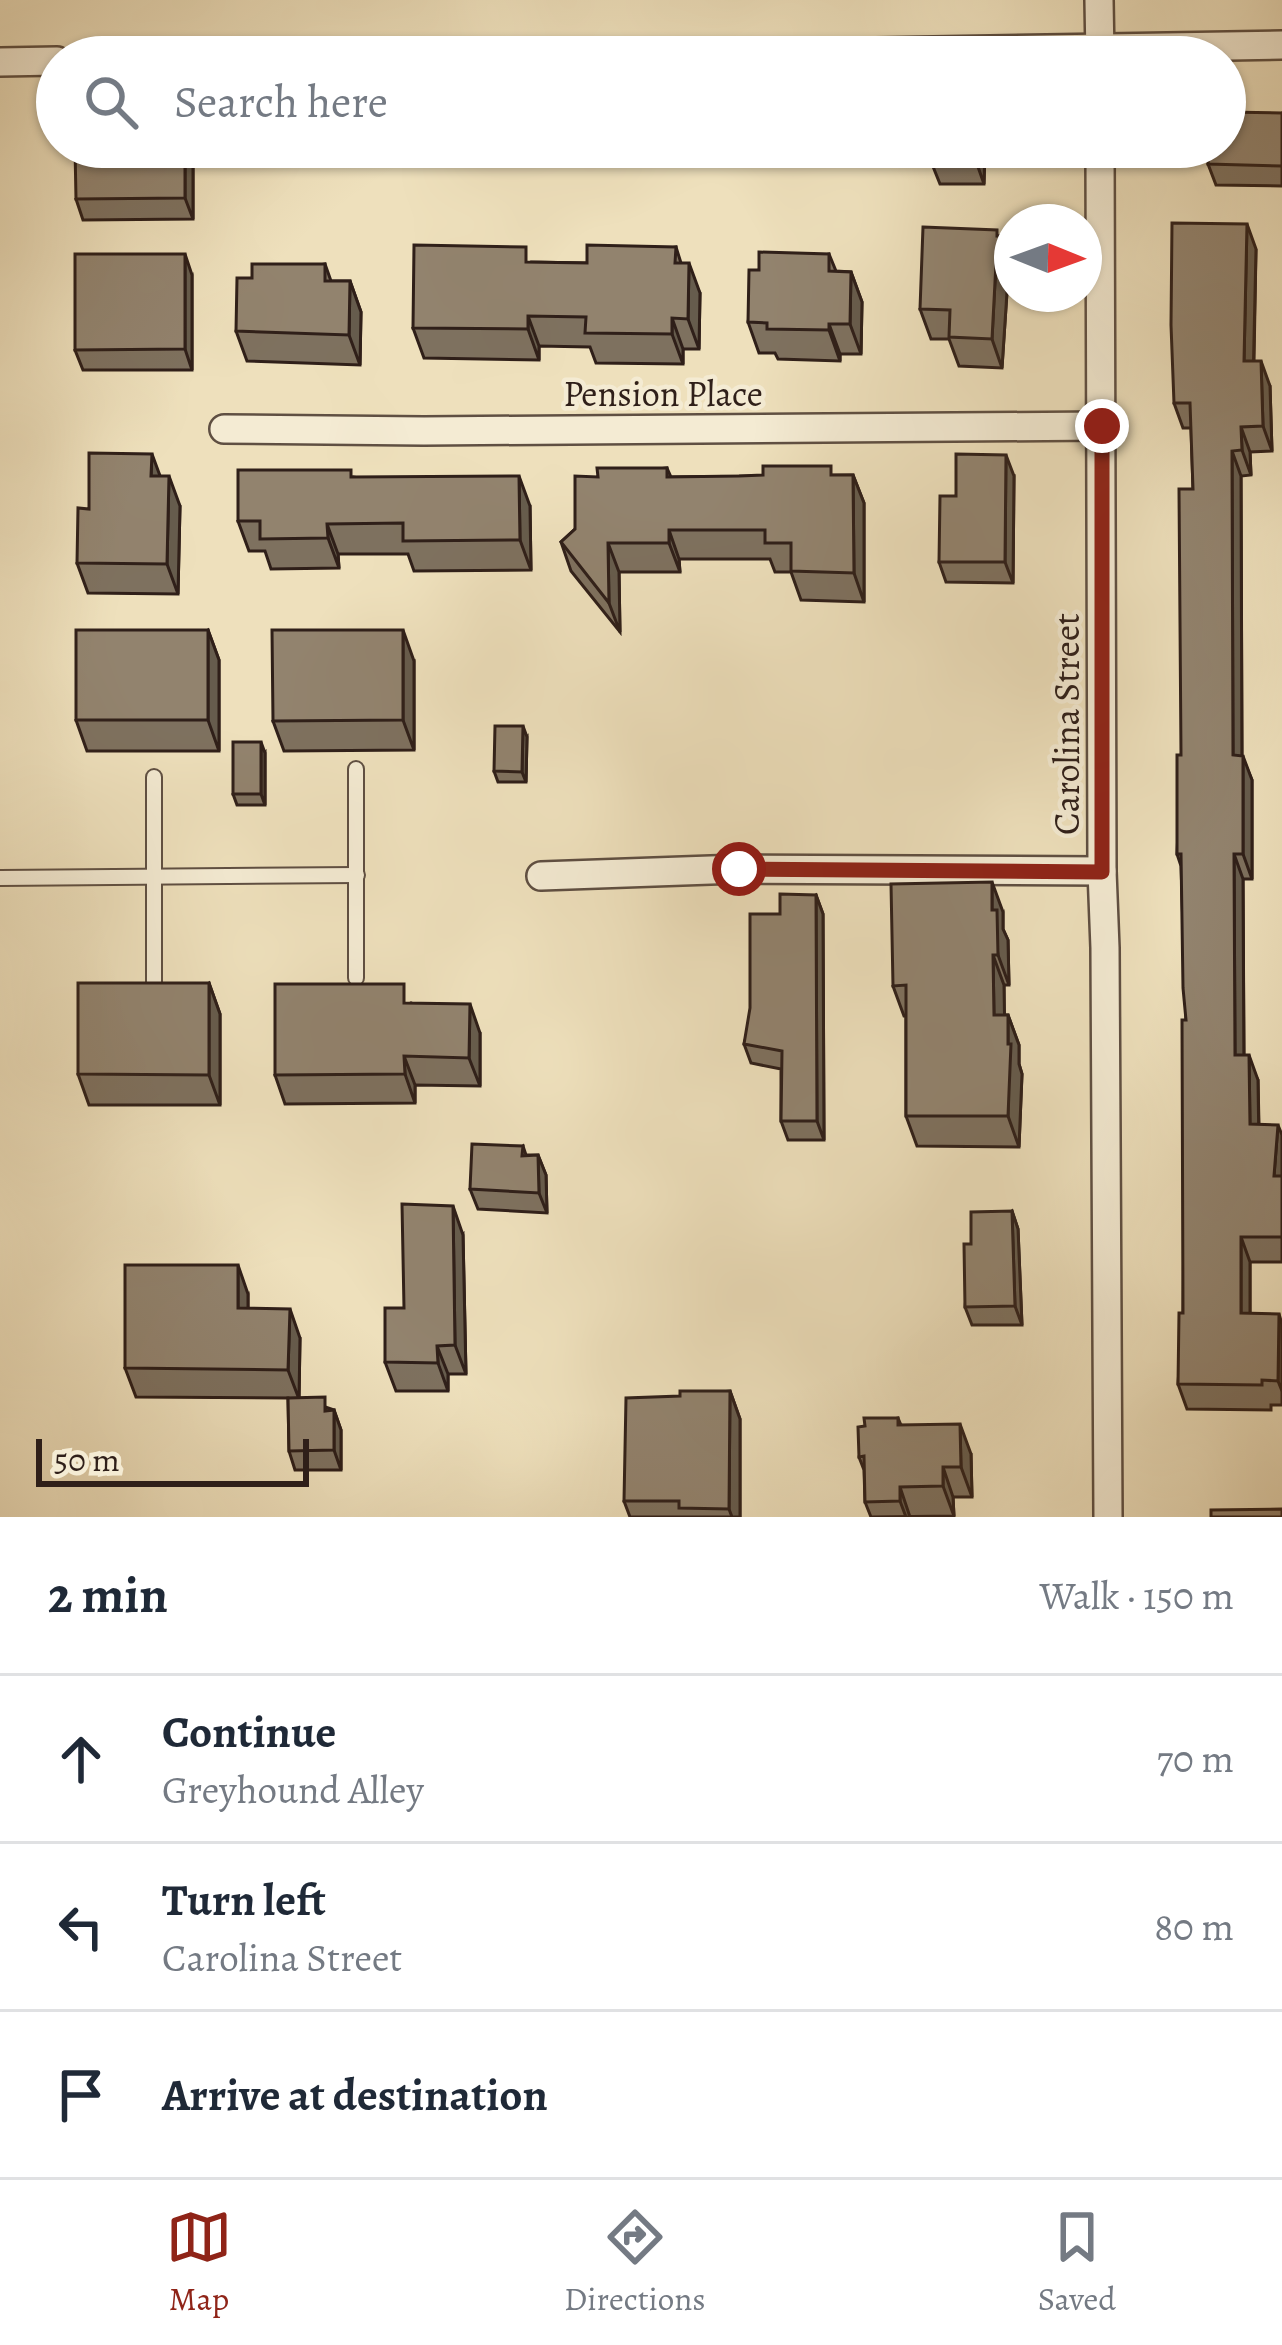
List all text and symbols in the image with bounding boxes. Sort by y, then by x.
search box [36,36,1246,168]
icon: search [78,69,144,135]
text: Search here [174,71,388,133]
north arrow [994,204,1102,312]
street label: Pension Place [563,369,763,418]
route end [1075,399,1129,453]
street label: Carolina Street [1042,613,1091,835]
route start [712,842,766,896]
scale bar [36,1433,309,1486]
text: 50 m [54,1437,120,1482]
text: 2 min [48,1560,168,1630]
text: Walk · 150 m [1039,1569,1234,1622]
text: Continue [162,1701,336,1763]
icon: ahead [48,1726,114,1792]
text: 70 m [1157,1732,1234,1785]
text: Greyhound Alley [162,1763,424,1816]
text: Turn left [162,1869,326,1931]
icon: left [48,1894,114,1960]
text: 80 m [1154,1900,1234,1953]
text: Carolina Street [162,1931,402,1984]
icon: arrive [48,2062,114,2128]
text: Arrive at destination [162,2064,548,2126]
tab: Map [166,2204,232,2321]
tab: Directions [564,2204,706,2321]
tab: Saved [1038,2204,1116,2321]

